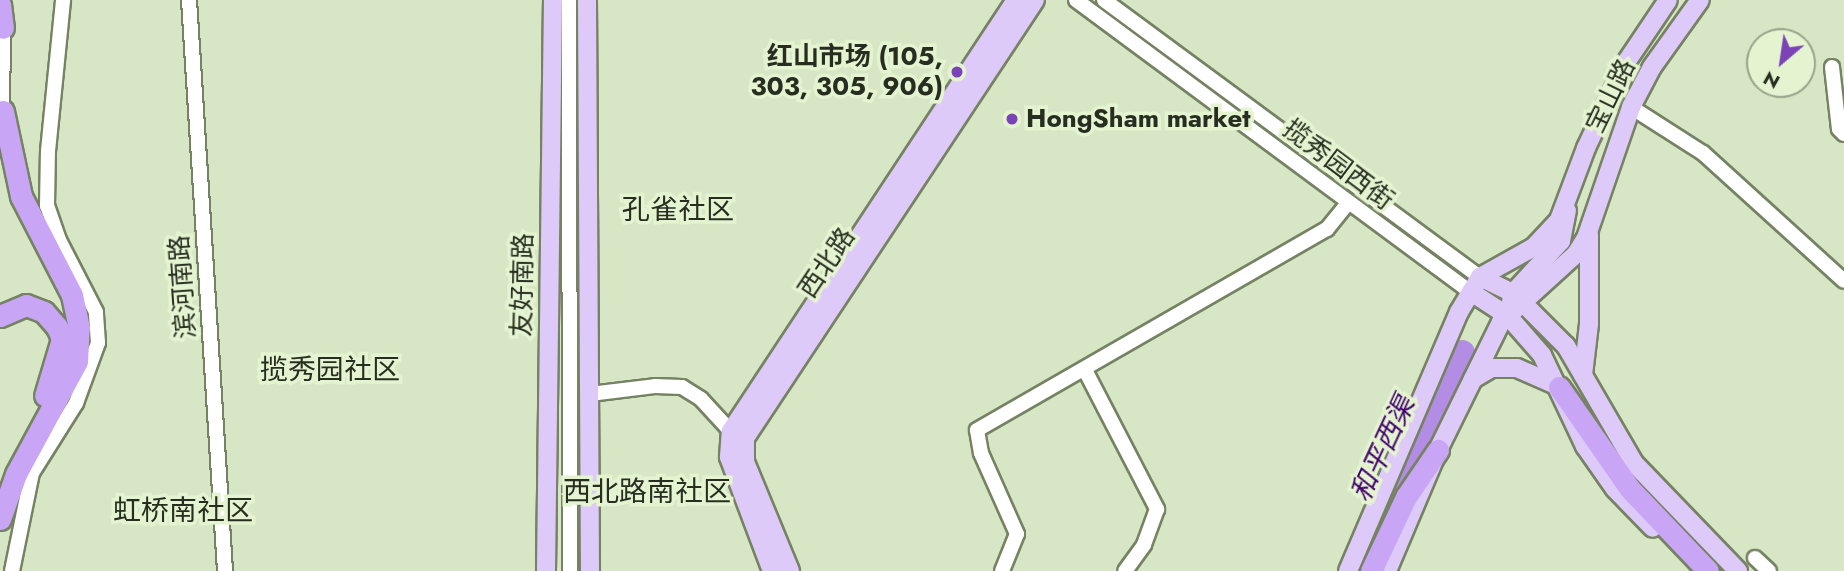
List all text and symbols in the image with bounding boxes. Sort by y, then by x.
north arrow [1746,28,1816,98]
place label: 红山市场 (105, 303, 305, 906) [750,41,943,102]
street label: 宝山路 [1580,54,1642,138]
marker: 红山市场 (105, 303, 305, 906) [949,64,965,80]
text: N [1758,65,1785,96]
place label: HongSham market [1026,103,1251,135]
marker: HongSham market [1004,111,1020,127]
street label: 揽秀园西街 [1277,113,1399,217]
district label: 孔雀社区 [622,193,734,227]
street label: 西北路 [792,222,862,304]
street label: 友好南路 [506,233,540,337]
street label: 滨河南路 [164,234,202,340]
district label: 揽秀园社区 [260,353,400,387]
water label: 和平西渠 [1344,391,1422,507]
district label: 西北路南社区 [563,475,731,509]
district label: 虹桥南社区 [113,494,253,528]

